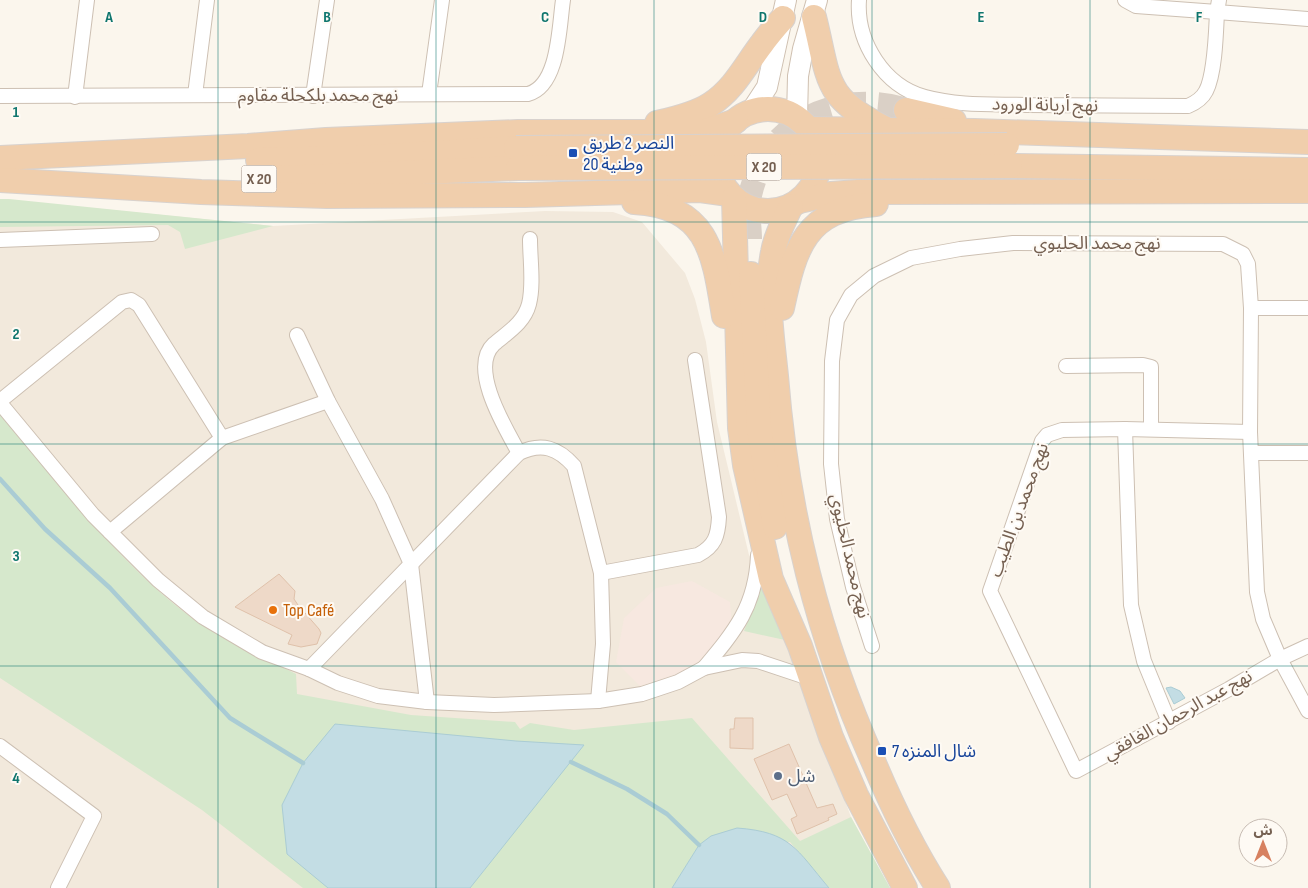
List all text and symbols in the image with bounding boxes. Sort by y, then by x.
text: A [104,8,113,27]
text: B [323,8,331,27]
text: C [541,8,549,27]
text: D [759,8,767,27]
text: E [978,8,985,27]
text: F [1196,8,1203,27]
street label: نهج محمد بلكحلة مقاوم [238,85,398,109]
street label: نهج أريانة الورود [992,92,1098,118]
text: 1 [13,103,20,122]
place label: النصر 2 طريق وطنية 20 [583,133,674,175]
marker: النصر 2 طريق وطنية 20 [567,147,579,159]
road number: X 20 [746,154,782,180]
road number: X 20 [242,165,276,192]
street label: نهج محمد الحليوي [1034,233,1161,256]
text: 2 [12,325,20,344]
street label: نهج محمد بن الطيب [985,440,1055,581]
street label: نهج محمد الحليوي [823,492,875,621]
text: 3 [12,547,20,566]
place label: Top Café [283,600,334,621]
marker: Top Café [267,604,279,616]
street label: نهج عبد الرحمان الغافقي [1100,665,1257,767]
place label: شال المنزه 7 [892,741,976,762]
marker: شال المنزه 7 [876,745,888,757]
place label: شل [788,766,815,787]
text: 4 [12,769,20,788]
marker: شل [772,770,784,782]
north arrow [1238,818,1288,868]
text: ش [1253,822,1273,839]

